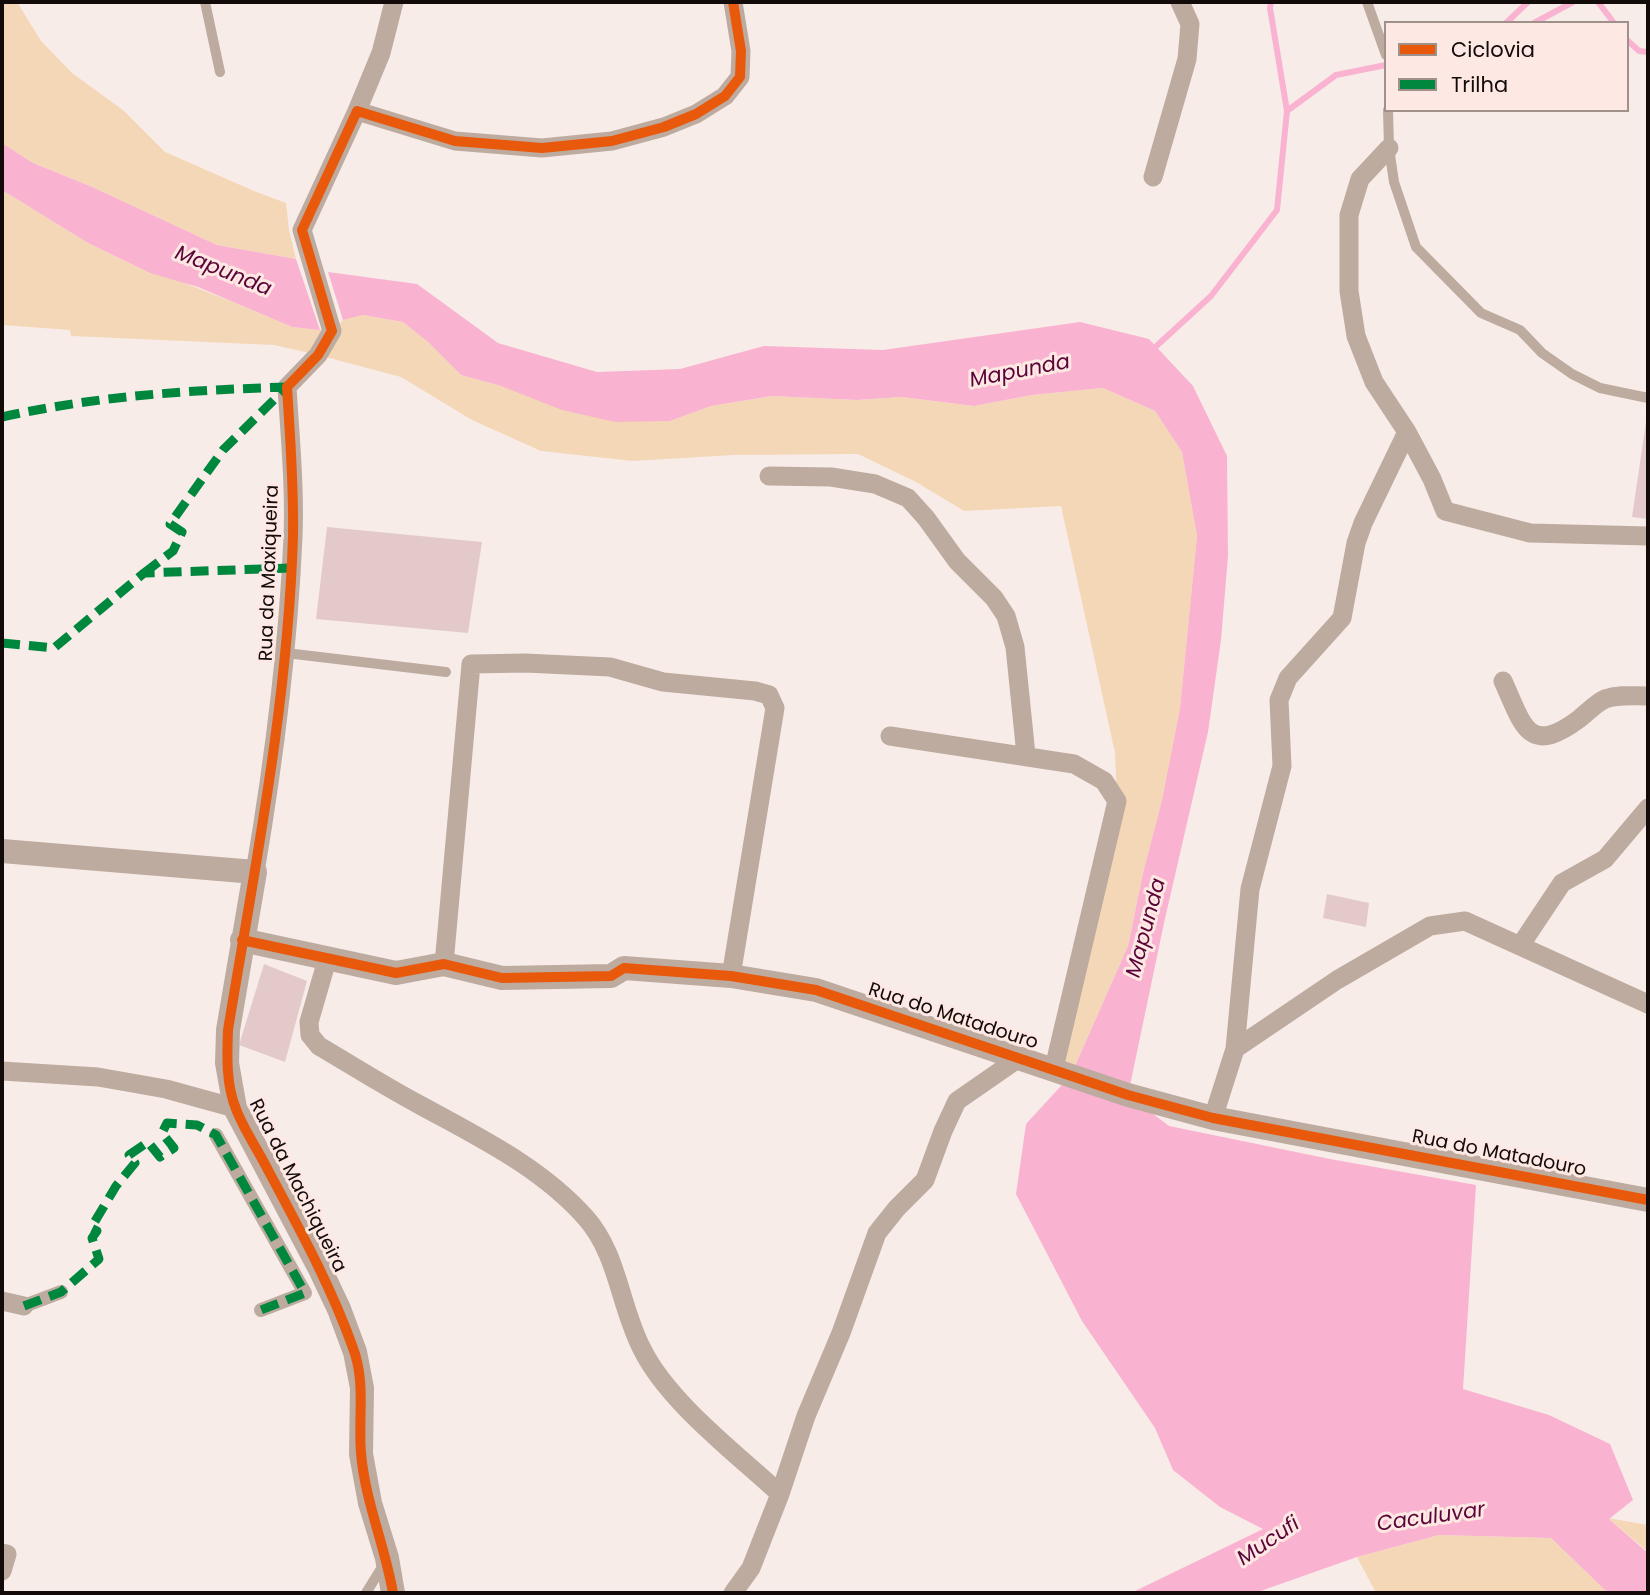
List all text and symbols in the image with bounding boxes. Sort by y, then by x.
legend [1384,21,1629,112]
text: Ciclovia [1451,35,1535,64]
text: Trilha [1451,70,1508,99]
water label: Mapunda [171,241,275,303]
water label: Mapunda [968,350,1072,394]
street label: Rua da Maxiqueira [256,484,284,662]
water label: Mapunda [1122,876,1172,980]
street label: Rua do Matadouro [865,979,1041,1055]
street label: Rua da Machiqueira [243,1096,351,1276]
street label: Rua do Matadouro [1410,1126,1588,1182]
water label: Caculuvar [1375,1498,1487,1538]
water label: Mucufi [1233,1512,1305,1572]

